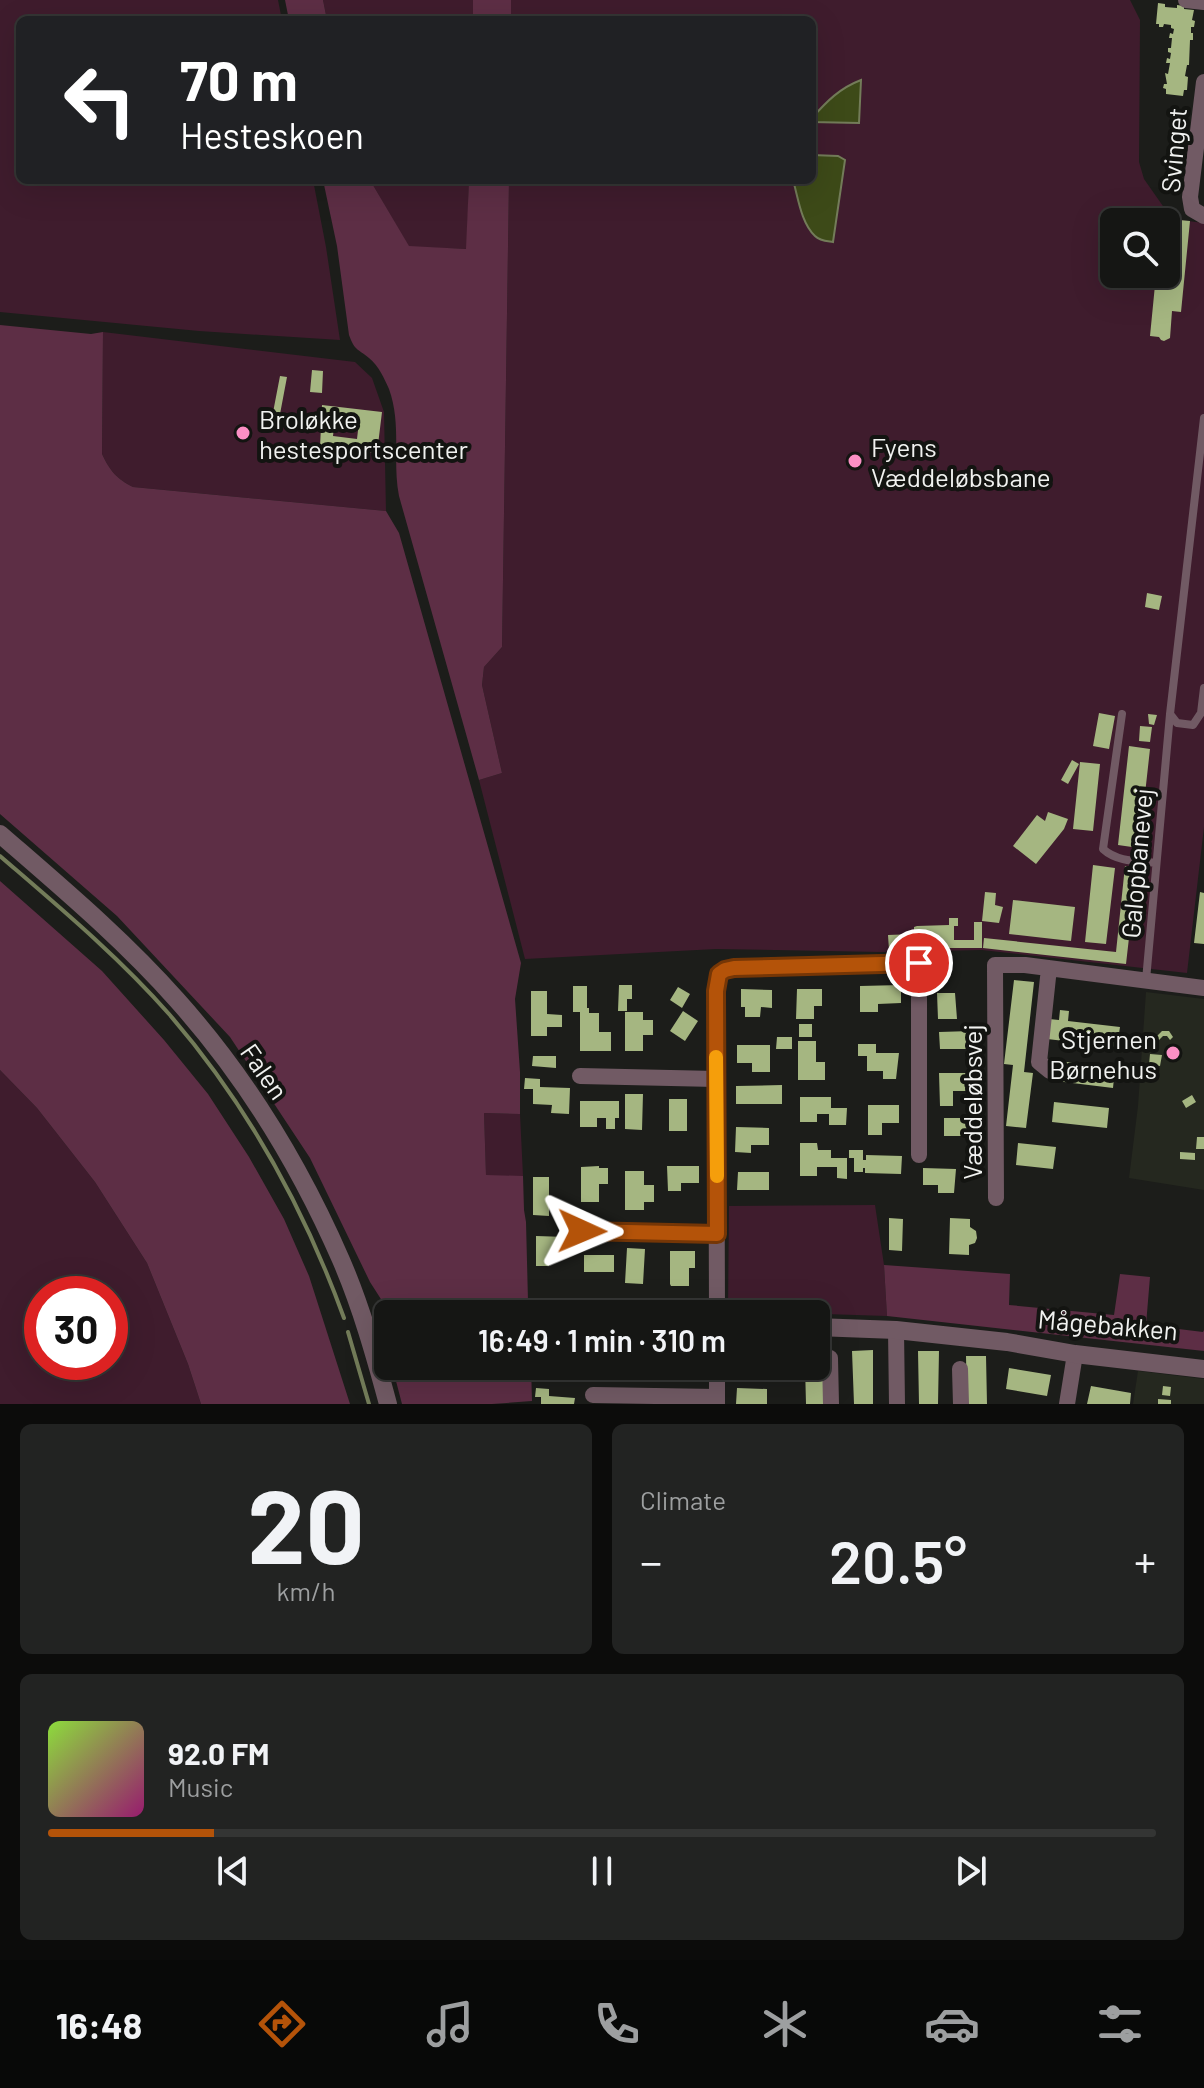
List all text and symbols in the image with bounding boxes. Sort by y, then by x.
text: 70 m [180,45,298,112]
icon: left [48,48,152,152]
street label: Svinget [1154,106,1192,194]
text: Hesteskoen [180,113,364,156]
map controls [1100,208,1180,288]
button: search [1100,208,1180,288]
place label: Broløkke hestesportscenter [259,403,469,464]
marker: Broløkke hestesportscenter [234,424,252,442]
place label: Fyens Væddeløbsbane [871,431,1051,492]
marker: Fyens Væddeløbsbane [846,452,864,470]
street label: Galopbanevej [1114,787,1158,939]
pin [885,929,953,997]
icon: arrive [897,941,941,985]
place label: Stjernen Børnehus [1049,1023,1157,1084]
street label: Væddeløbsvej [956,1024,987,1180]
street label: Falen [235,1037,295,1105]
marker: Stjernen Børnehus [1164,1044,1182,1062]
position arrow [540,1189,624,1273]
speed limit sign: 30 [24,1276,128,1380]
street label: Mågebakken [1037,1302,1179,1346]
text: 16:49 · 1 min · 310 m [478,1322,726,1358]
text: 20 [247,1460,365,1585]
text: Climate [640,1484,726,1515]
text: 20.5° [829,1524,967,1596]
text: − [640,1534,662,1587]
text: + [1134,1534,1156,1587]
text: km/h [277,1575,335,1606]
text: 92.0 FM [168,1735,269,1771]
text: Music [168,1771,233,1802]
icon: previous [211,1849,255,1893]
icon: pause [580,1849,624,1893]
icon: next [949,1849,993,1893]
icon: directions [254,1996,310,2052]
icon: music [422,1996,478,2052]
icon: phone [589,1996,645,2052]
icon: climate [757,1996,813,2052]
icon: car [924,1996,980,2052]
icon: filters [1092,1996,1148,2052]
text: 16:48 [56,2003,142,2046]

